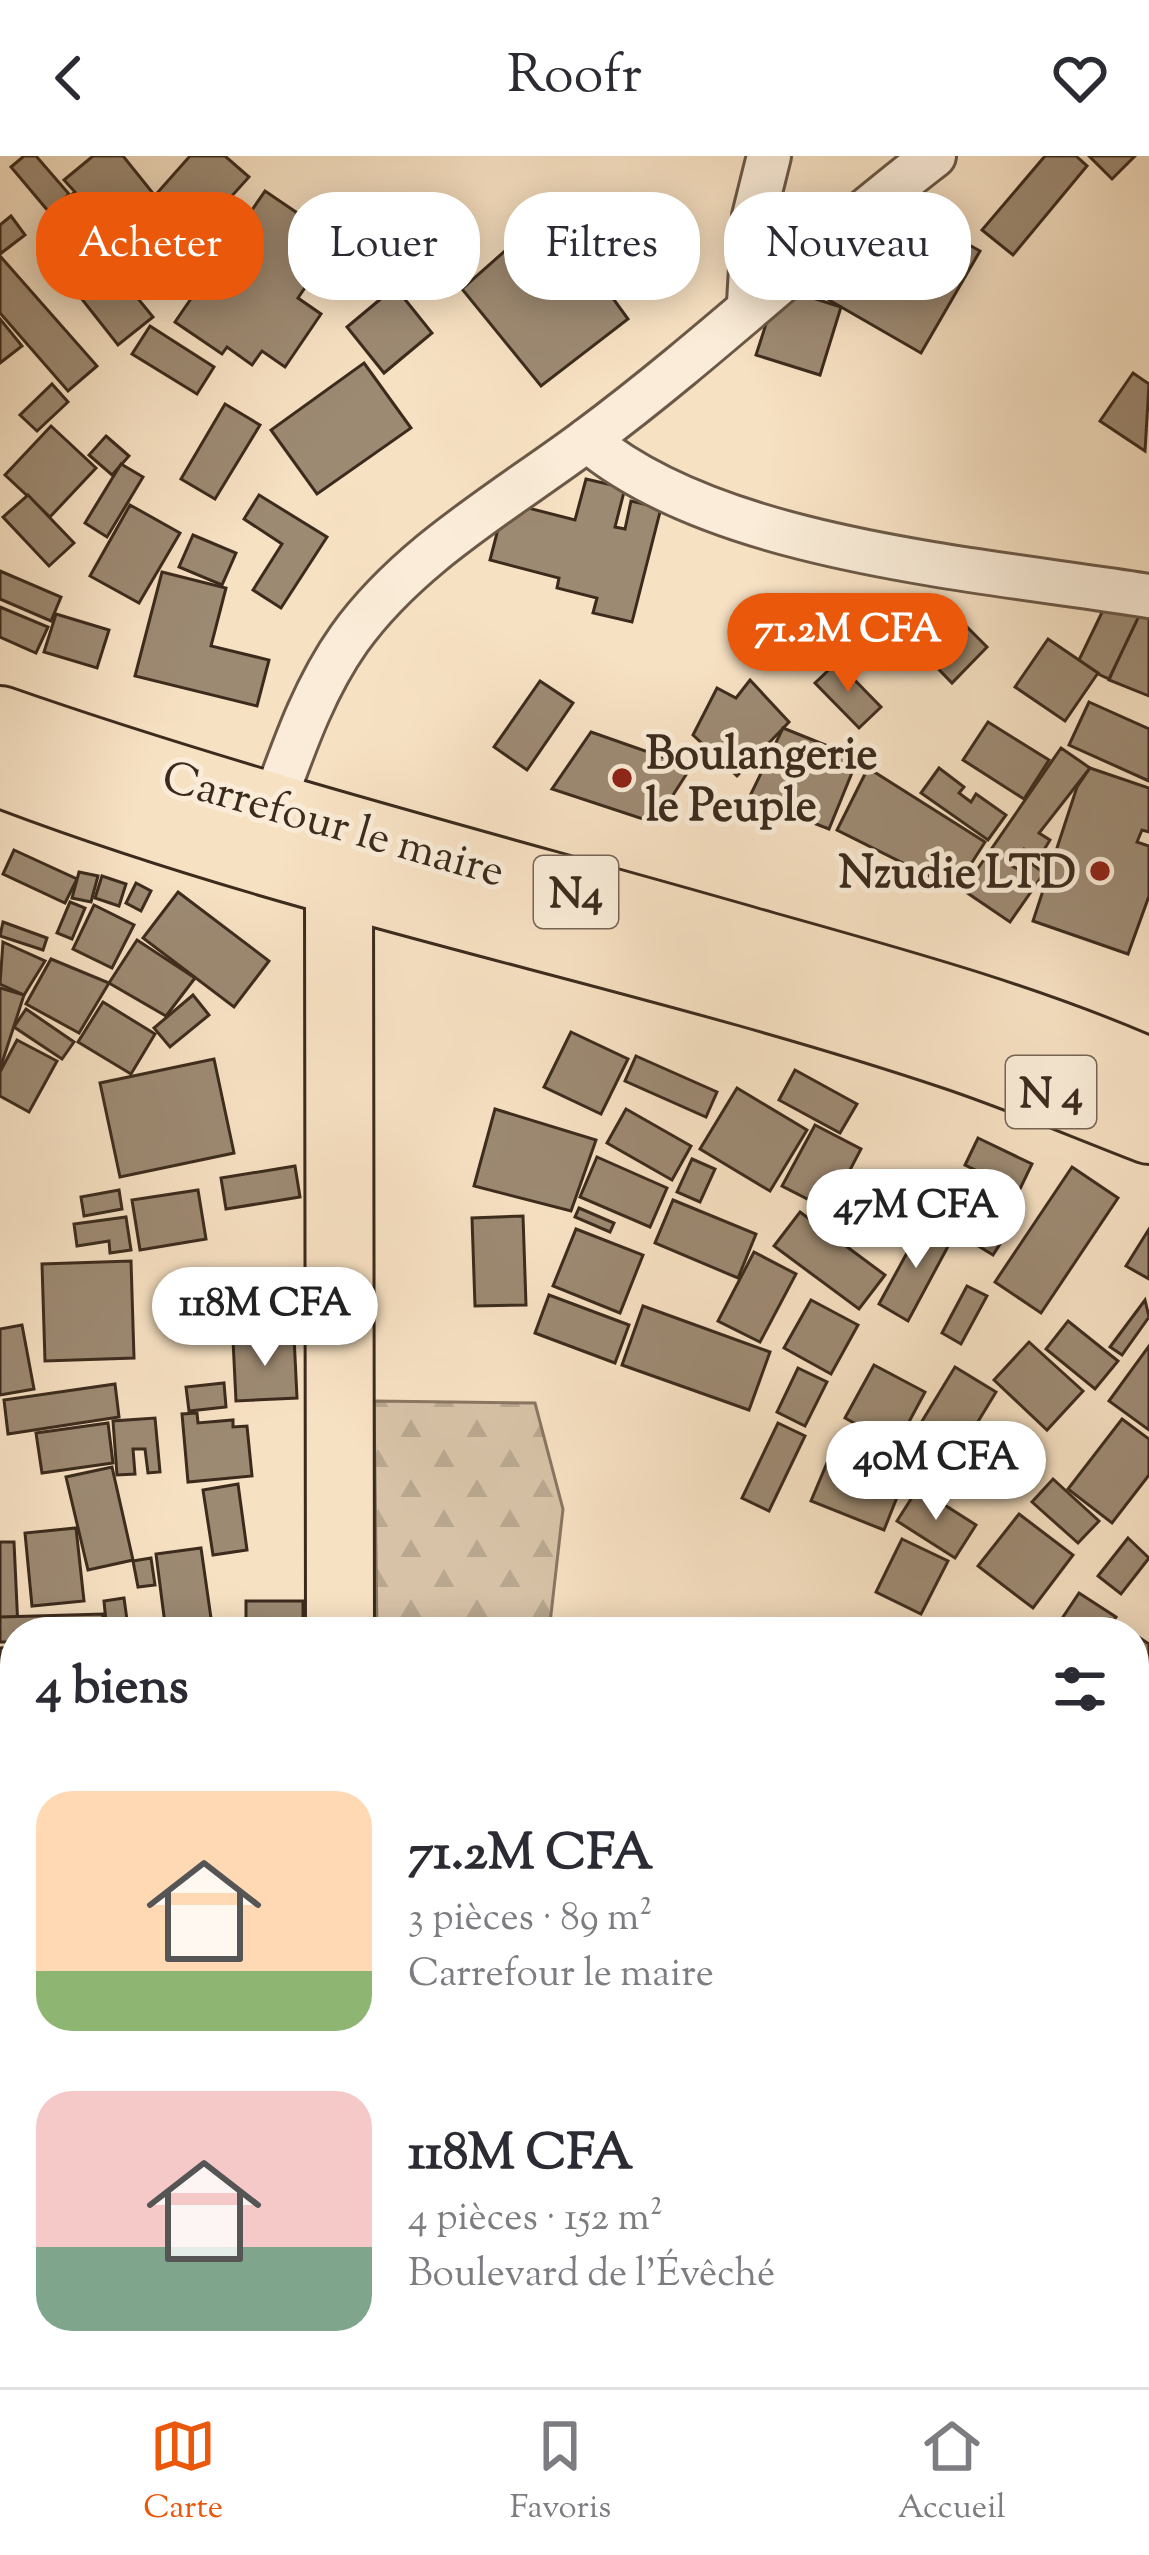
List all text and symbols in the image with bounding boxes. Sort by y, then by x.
text: Roofr [507,39,642,117]
icon: back [36,45,102,111]
icon: heart [1047,45,1113,111]
chip: Acheter [36,192,264,300]
chip: Louer [288,192,480,300]
chip: Filtres [504,192,700,300]
chip: Nouveau [724,192,971,300]
pin: 71.2M CFA [711,593,985,695]
text: 71.2M CFA [754,604,942,660]
place label: Boulangerie le Peuple [646,725,877,842]
street label: Carrefour le maire [154,747,511,907]
marker: Boulangerie le Peuple [609,765,635,791]
place label: Nzudie LTD [838,844,1076,909]
road number: N4 [534,856,618,928]
marker: Nzudie LTD [1087,858,1113,884]
road number: N 4 [1006,1056,1096,1128]
pin: 47M CFA [805,1169,1027,1271]
text: 47M CFA [833,1180,999,1236]
pin: 118M CFA [141,1267,389,1369]
text: 118M CFA [179,1278,351,1334]
pin: 40M CFA [825,1421,1047,1523]
text: 40M CFA [853,1432,1019,1488]
text: 4 biens [36,1653,189,1726]
icon: filters [1047,1656,1113,1722]
text: 71.2M CFA [408,1819,653,1892]
icon: home [132,1839,276,1983]
text: 3 pièces · 89 m² [408,1892,653,1948]
text: Carrefour le maire [408,1948,714,2004]
text: 118M CFA [408,2119,633,2192]
icon: home [132,2139,276,2283]
text: 4 pièces · 152 m² [408,2192,663,2248]
text: Boulevard de l'Évêché [408,2248,775,2304]
tab: Carte [143,2413,223,2533]
tab: Favoris [510,2413,611,2533]
tab: Accueil [898,2413,1006,2533]

